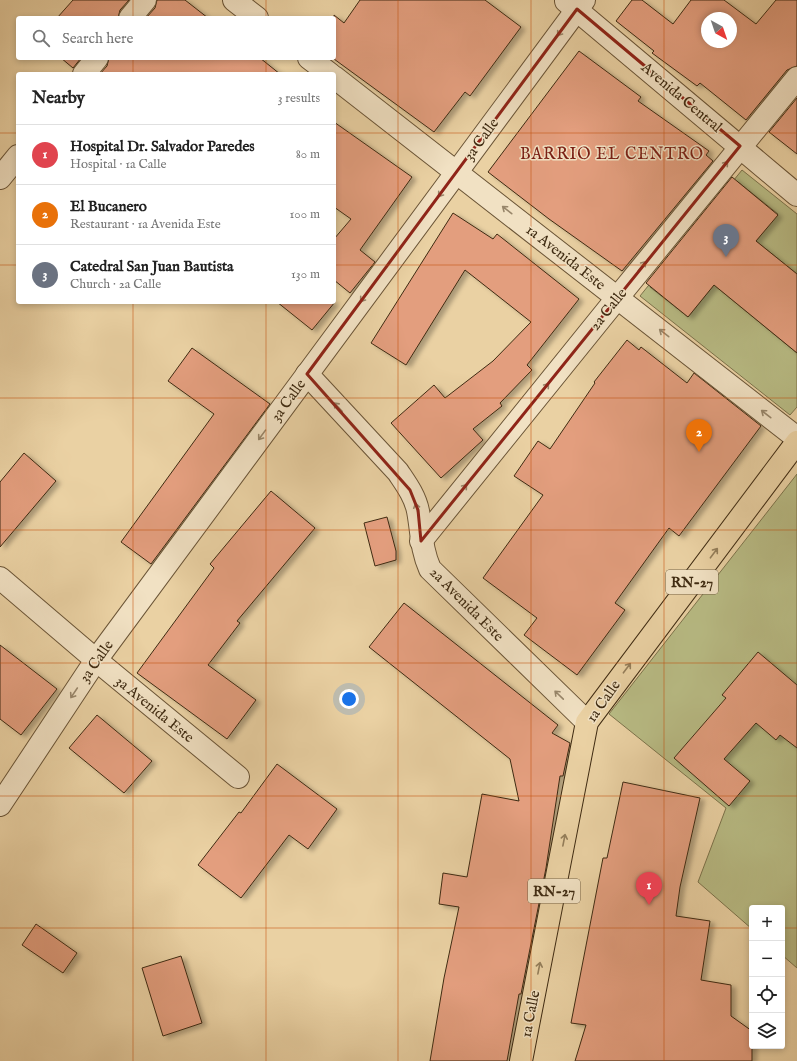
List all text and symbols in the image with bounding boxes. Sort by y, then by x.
north arrow [701,12,737,48]
search box [16,16,336,60]
one-way arrow [557,26,565,37]
icon: search [30,27,52,49]
text: Search here [62,29,133,48]
street label: Avenida Central [637,57,727,137]
text: Nearby [32,88,85,109]
text: 3 results [278,90,320,107]
street label: 3a Calle [460,114,503,164]
text: Hospital Dr. Salvador Paredes [70,137,255,156]
district label: BARRIO EL CENTRO [520,145,704,165]
text: 1 [43,146,47,163]
text: 80 m [296,146,320,163]
text: Hospital · 1a Calle [70,156,166,173]
one-way arrow [720,160,729,171]
one-way arrow [438,187,446,198]
text: El Bucanero [70,197,147,216]
text: 2 [42,206,48,223]
text: 100 m [290,206,320,223]
one-way arrow [501,206,512,215]
text: Restaurant · 1a Avenida Este [70,216,221,233]
street label: 1a Avenida Este [522,220,609,295]
pin: 3 [713,224,739,257]
text: Catedral San Juan Bautista [70,257,234,276]
one-way arrow [638,261,647,272]
text: 3 [43,266,47,283]
text: 130 m [291,266,320,283]
text: Church · 2a Calle [70,276,161,293]
street label: 2a Calle [586,284,631,334]
one-way arrow [360,291,369,302]
one-way arrow [659,329,670,338]
street label: 3a Calle [267,375,310,425]
one-way arrow [540,382,549,393]
one-way arrow [333,402,343,412]
one-way arrow [761,410,772,418]
pin: 2 [686,419,712,452]
one-way arrow [258,429,266,440]
one-way arrow [459,483,467,494]
one-way arrow [412,503,420,516]
one-way arrow [709,548,718,559]
street label: 2a Avenida Este [425,563,508,646]
road number: RN-27 [666,570,718,594]
street label: 3a Calle [75,636,118,686]
one-way arrow [623,663,631,674]
street label: 3a Avenida Este [111,672,198,747]
street label: 1a Calle [582,676,625,726]
one-way arrow [70,687,78,698]
your location [339,689,359,709]
one-way arrow [554,690,564,699]
one-way arrow [560,834,568,847]
pin: 1 [636,872,662,905]
road number: RN-27 [528,879,580,903]
map controls [749,905,785,1049]
button: + [749,905,785,941]
button: − [749,941,785,977]
one-way arrow [535,962,543,975]
button: locate [749,977,785,1013]
street label: 1a Calle [517,989,544,1039]
button: layers [749,1013,785,1049]

